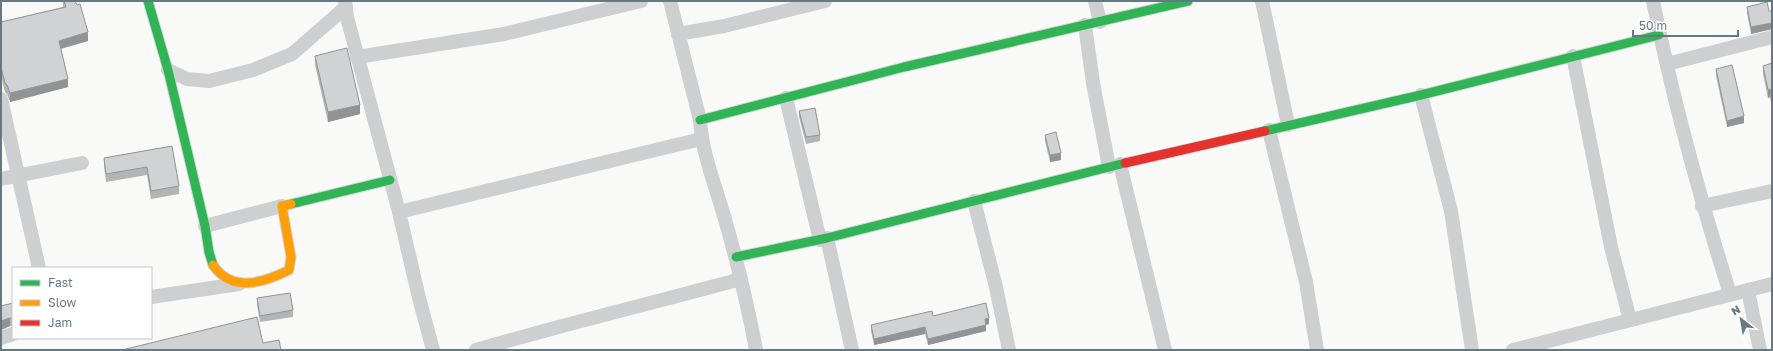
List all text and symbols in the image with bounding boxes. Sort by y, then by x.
scale bar [1633,12,1738,38]
text: 50 m [1639,18,1667,33]
legend [12,267,152,339]
text: Fast [48,275,73,290]
text: Slow [48,295,76,310]
north arrow [1721,299,1761,339]
text: N [1729,302,1743,318]
text: Jam [48,315,72,330]

